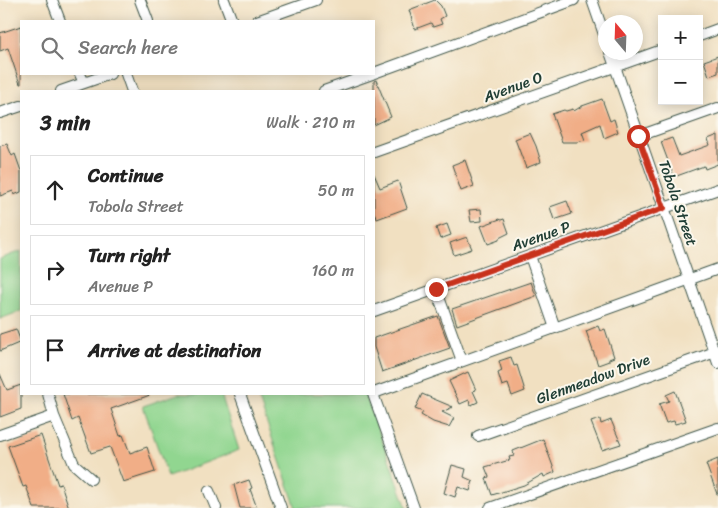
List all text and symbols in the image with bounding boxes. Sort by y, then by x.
north arrow [598,15,643,60]
map controls [658,15,703,105]
button: + [658,15,703,60]
search box [20,20,375,75]
text: Search here [78,31,178,64]
icon: search [38,34,66,62]
button: − [658,60,703,105]
street label: Avenue O [479,64,547,110]
text: 3 min [40,104,90,142]
text: Walk · 210 m [266,108,355,137]
route start [627,125,650,148]
street label: Tobola Street [651,156,705,250]
text: Continue [88,159,164,192]
icon: ahead [41,176,69,204]
text: 50 m [318,176,354,205]
text: Tobola Street [88,192,184,221]
street label: Avenue P [507,213,574,259]
text: Turn right [88,239,170,272]
icon: right [41,256,69,284]
text: 160 m [311,256,354,285]
text: Avenue P [88,272,153,301]
route end [425,278,448,301]
text: Arrive at destination [88,334,261,367]
icon: arrive [41,336,69,364]
street label: Glenmeadow Drive [532,346,654,412]

